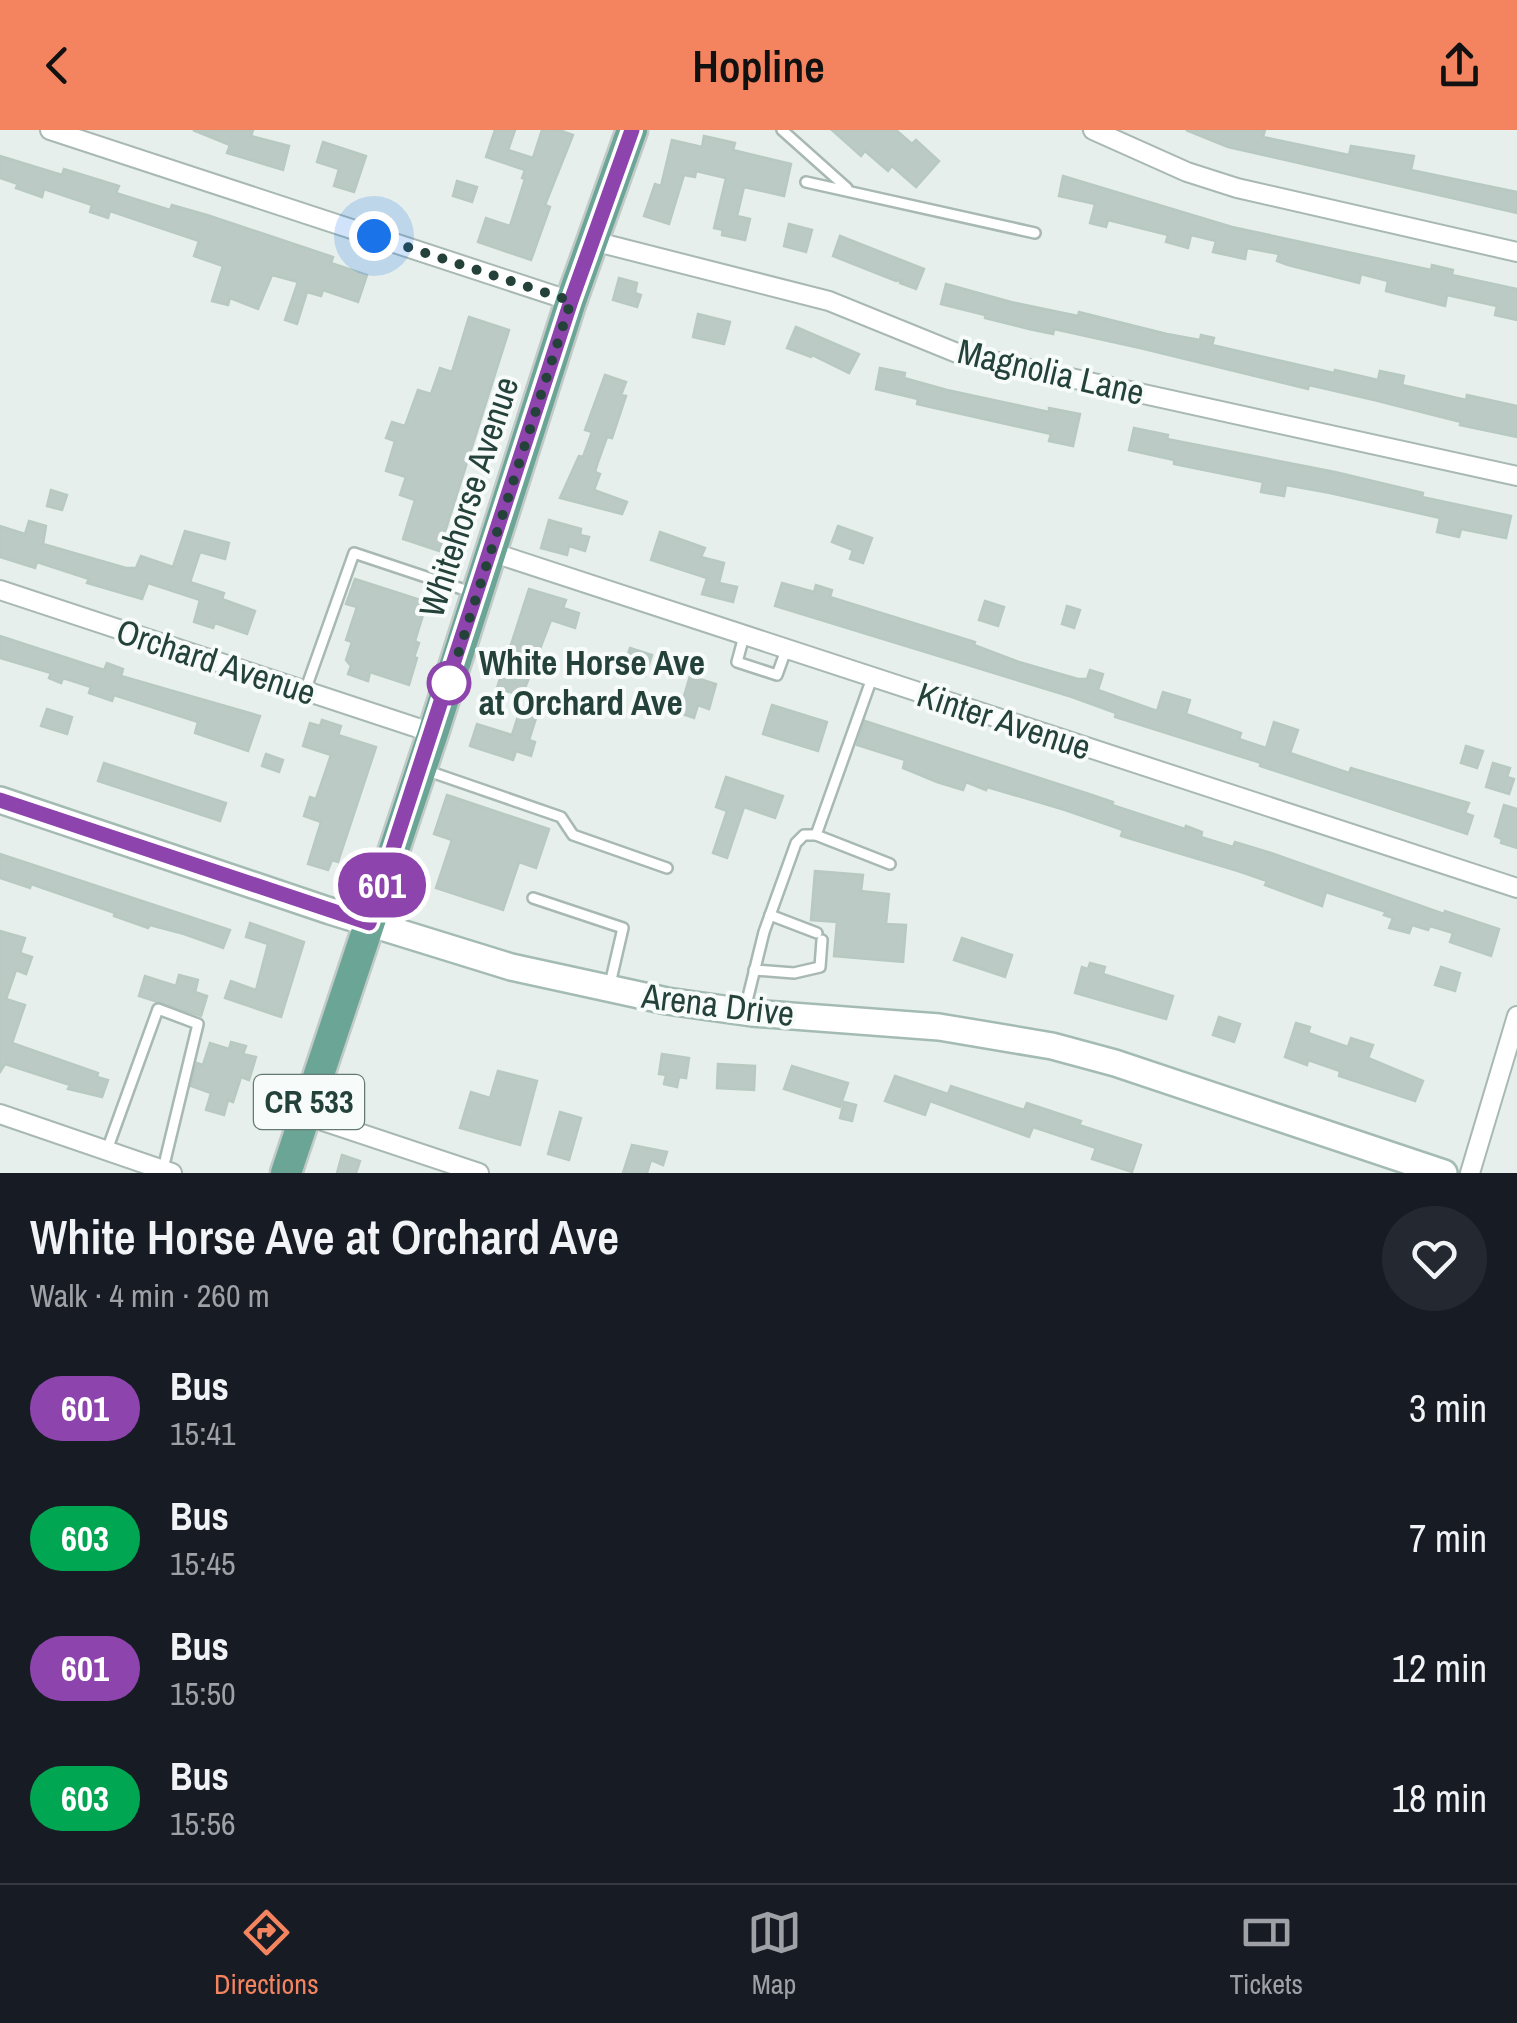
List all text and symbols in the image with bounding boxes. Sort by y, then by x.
text: Hopline [692,35,825,96]
icon: back [30,38,85,93]
icon: share [1432,38,1487,93]
your location [349,211,399,261]
street label: Magnolia Lane [953,327,1149,416]
street label: Whitehorse Avenue [408,371,530,623]
street label: Orchard Avenue [110,607,322,716]
place label: White Horse Ave at Orchard Ave [479,639,705,726]
marker: White Horse Ave at Orchard Ave [428,662,470,704]
street label: Kinter Avenue [911,670,1097,771]
line badge: 601 [324,852,440,918]
text: 601 [358,862,406,909]
street label: Arena Drive [638,972,797,1037]
road number: CR 533 [254,1075,364,1129]
text: White Horse Ave at Orchard Ave [30,1204,619,1269]
button: heart [1382,1206,1487,1311]
text: Walk · 4 min · 260 m [30,1274,270,1317]
text: Bus [170,1361,229,1412]
text: 3 min [1409,1383,1487,1434]
text: 601 [61,1385,109,1432]
text: 15:41 [170,1412,236,1455]
text: Bus [170,1491,229,1542]
text: 7 min [1409,1513,1487,1564]
text: 603 [61,1515,109,1562]
text: 15:45 [170,1542,236,1585]
text: Bus [170,1621,229,1672]
text: 12 min [1392,1643,1487,1694]
text: 601 [61,1645,109,1692]
text: 15:50 [170,1672,236,1715]
text: Bus [170,1751,229,1802]
text: 18 min [1392,1773,1487,1824]
text: 603 [61,1775,109,1822]
text: 15:56 [170,1802,236,1845]
tab: Directions [214,1905,319,2003]
tab: Map [747,1905,802,2003]
tab: Tickets [1229,1905,1303,2003]

